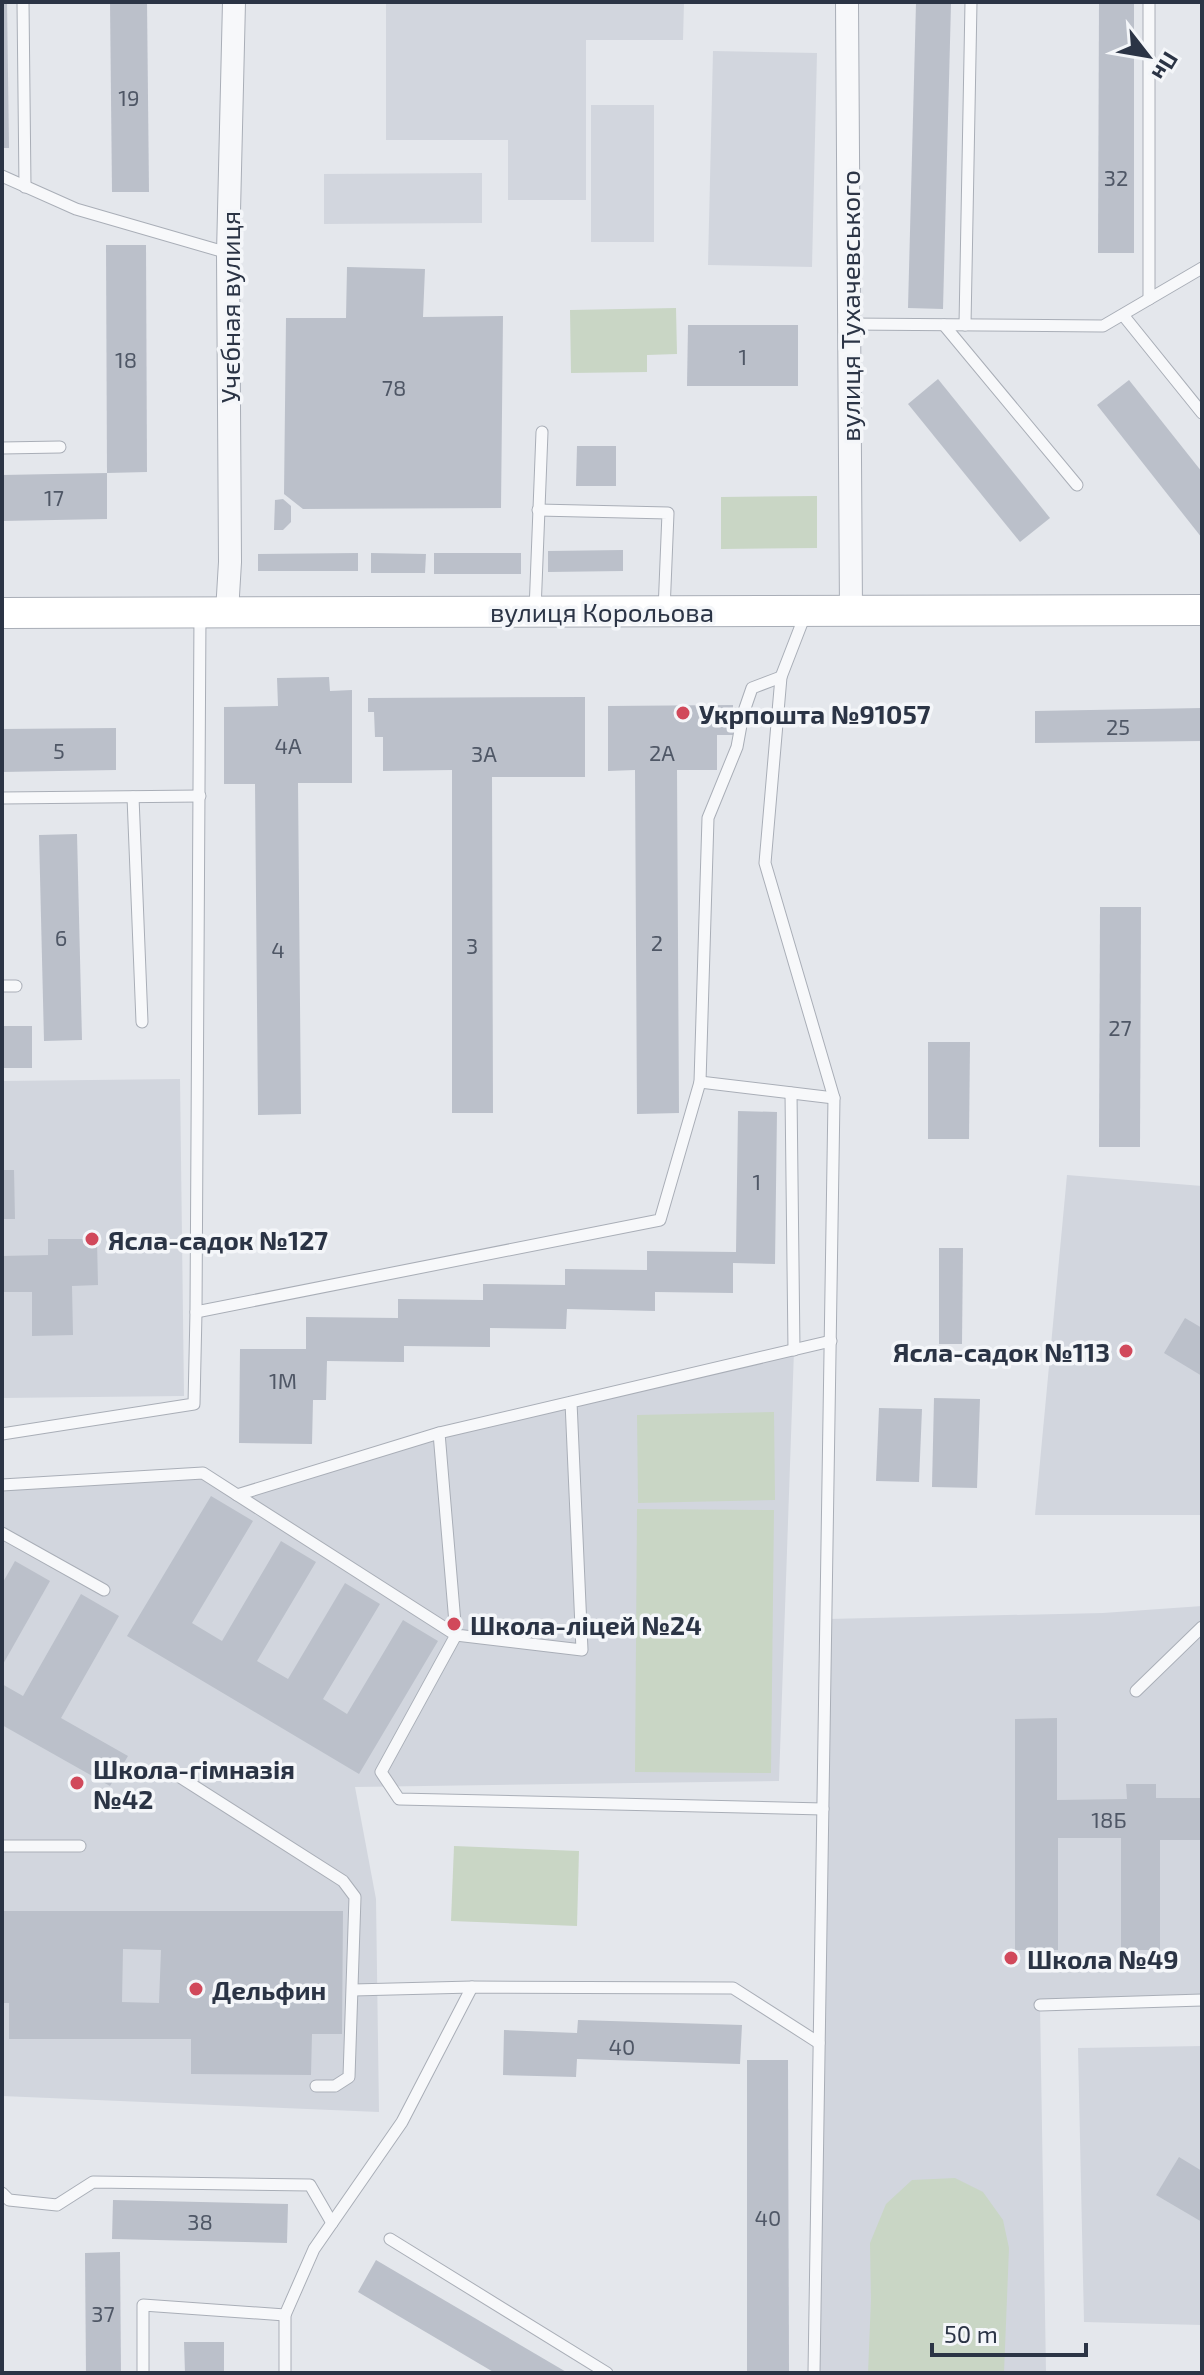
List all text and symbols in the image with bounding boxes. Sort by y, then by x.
north arrow [1108,16,1188,96]
text: Пн [1147,48,1185,86]
house number: 19 [118,84,140,110]
house number: 32 [1104,164,1128,190]
street label: вулиця Тухачевського [834,170,866,442]
street label: Учєбная вулиця [214,211,246,403]
house number: 1 [739,343,747,369]
house number: 18 [115,346,137,372]
house number: 78 [382,374,406,400]
house number: 17 [44,484,64,510]
street label: вулиця Корольова [490,596,714,628]
place label: Укрпошта №91057 [699,698,931,729]
marker: Укрпошта №91057 [674,704,692,722]
house number: 25 [1106,713,1130,739]
house number: 4А [274,732,302,758]
house number: 5 [53,737,65,763]
house number: 2А [649,739,675,765]
house number: 3А [471,740,497,766]
house number: 6 [55,924,67,950]
house number: 2 [651,929,663,955]
house number: 3 [466,932,478,958]
house number: 4 [271,936,285,962]
house number: 27 [1108,1014,1132,1040]
house number: 1 [753,1168,761,1194]
place label: Ясла-садок №127 [108,1224,328,1255]
marker: Ясла-садок №127 [83,1230,101,1248]
place label: Ясла-садок №113 [893,1336,1110,1367]
marker: Ясла-садок №113 [1117,1342,1135,1360]
house number: 1М [269,1367,297,1393]
place label: Школа-ліцей №24 [470,1609,702,1640]
marker: Школа-ліцей №24 [445,1615,463,1633]
place label: Школа-гімназія №42 [93,1753,295,1814]
marker: Школа-гімназія №42 [68,1774,86,1792]
house number: 18Б [1091,1806,1127,1832]
place label: Школа №49 [1027,1943,1179,1974]
marker: Школа №49 [1002,1949,1020,1967]
place label: Дельфин [212,1974,326,2005]
marker: Дельфин [187,1980,205,1998]
house number: 40 [609,2033,635,2059]
house number: 40 [755,2204,781,2230]
house number: 38 [187,2208,213,2234]
house number: 37 [91,2300,115,2326]
scale bar [932,2307,1086,2357]
text: 50 m [944,2319,998,2348]

